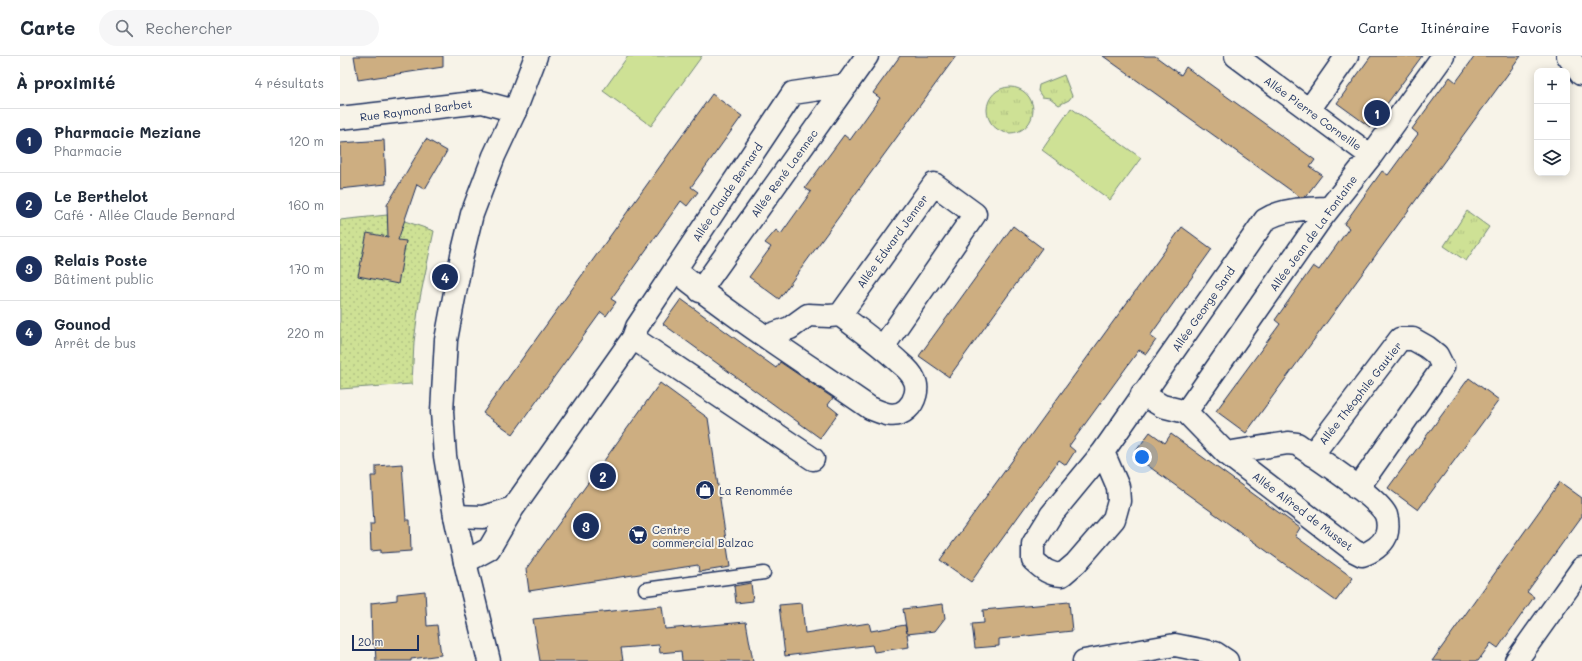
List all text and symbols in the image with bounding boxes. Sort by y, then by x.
search box [99,10,379,46]
text: Carte [20,15,75,40]
icon: search [113,17,135,39]
text: Rechercher [145,18,233,38]
text: Carte [1358,18,1399,37]
text: Itinéraire [1421,18,1490,37]
text: Favoris [1512,18,1562,37]
map controls [1534,68,1570,176]
button: + [1534,68,1570,104]
text: À proximité [16,71,115,93]
street label: Allée Pierre Corneille [1261,73,1365,154]
text: 4 résultats [255,74,324,91]
street label: Rue Raymond Barbet [359,96,473,124]
pin: 1 [1364,98,1390,128]
button: − [1534,104,1570,140]
text: Pharmacie Meziane [54,122,201,142]
street label: Allée René Laennec [747,126,821,220]
text: 1 [26,132,32,149]
text: 120 m [288,132,324,149]
street label: Allée Claude Bernard [688,140,766,244]
button: layers [1534,140,1570,176]
text: Pharmacie [54,142,122,159]
street label: Allée Jean de La Fontaine [1266,172,1360,294]
text: Le Berthelot [54,186,148,206]
street label: Allée Edward Jenner [853,191,931,291]
text: 2 [25,196,33,213]
text: 160 m [288,196,324,213]
text: Café · Allée Claude Bernard [54,206,235,223]
text: Relais Poste [54,250,147,270]
text: 3 [25,260,33,277]
text: 170 m [288,260,324,277]
pin: 4 [432,262,458,292]
street label: Allée George Sand [1168,264,1238,354]
text: Bâtiment public [54,270,154,287]
text: Gounod [54,314,110,334]
text: 4 [25,324,33,341]
text: 220 m [287,324,324,341]
text: Arrêt de bus [54,334,136,351]
street label: Allée Théophile Gautier [1315,338,1405,448]
your location [1132,447,1152,467]
pin: 2 [590,461,616,491]
street label: Allée Alfred de Musset [1250,468,1356,554]
shop icon: La Renommée [694,479,716,501]
place label: La Renommée [719,483,793,498]
pin: 3 [573,511,599,541]
place label: Centre commercial Balzac [652,522,754,550]
supermarket icon: Centre commercial Balzac [627,524,649,546]
scale bar [352,633,419,652]
text: 20 m [358,634,383,649]

